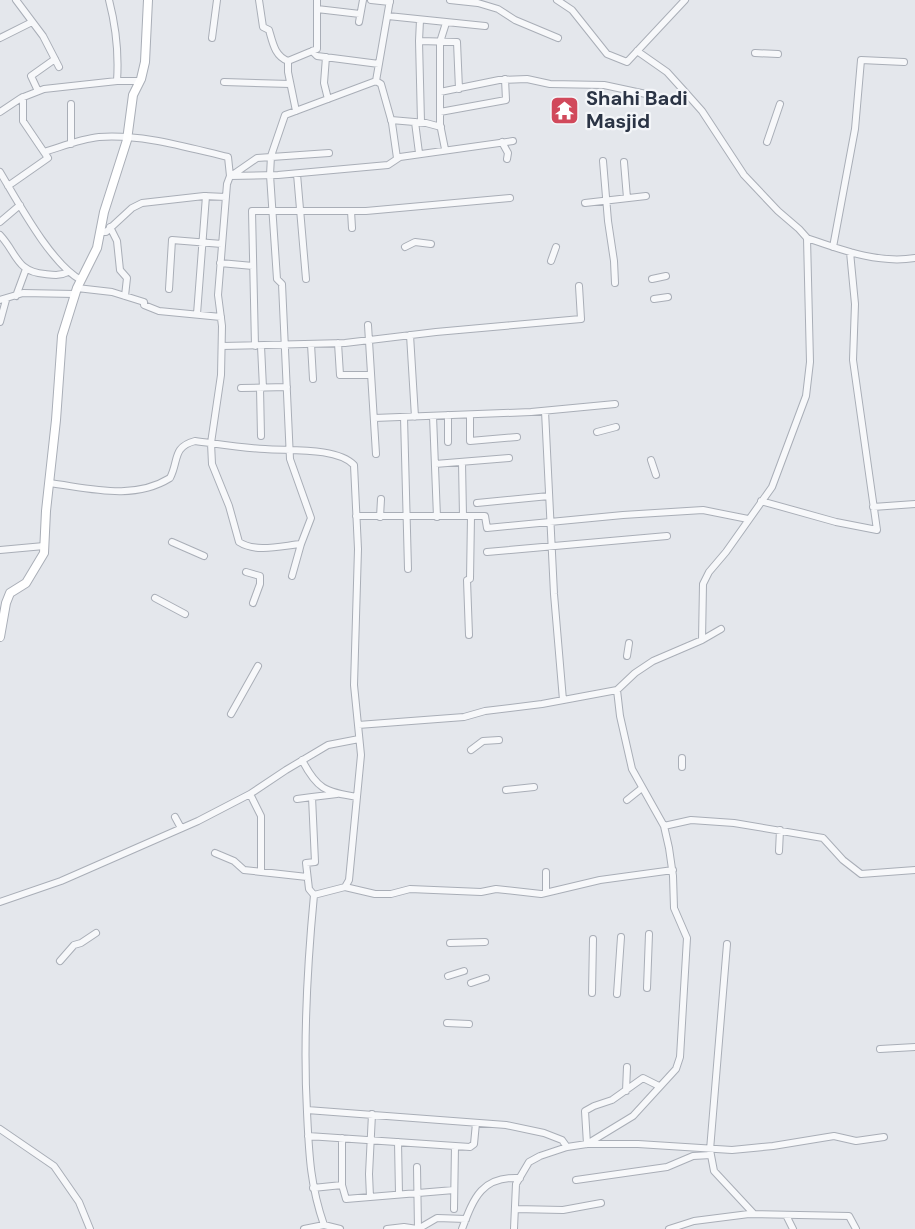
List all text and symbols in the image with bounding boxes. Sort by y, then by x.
place label: Shahi Badi Masjid [586,85,688,134]
temple icon: Shahi Badi Masjid [549,94,581,126]

